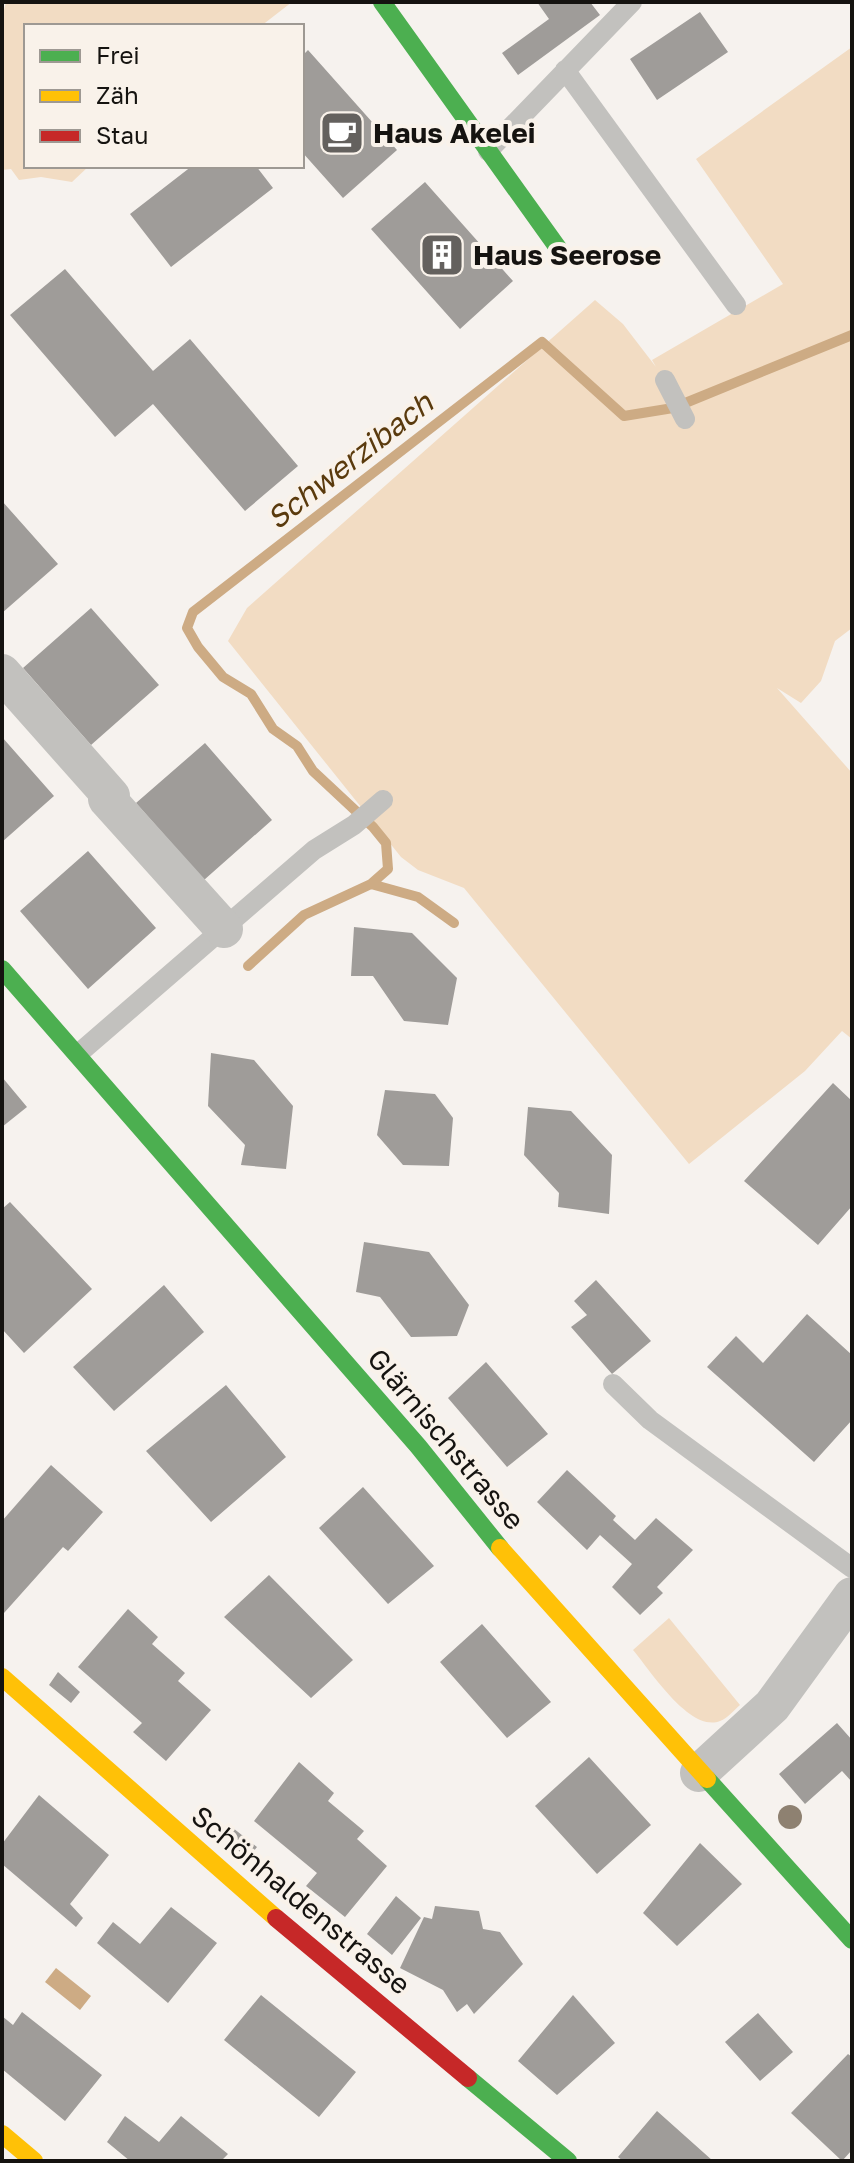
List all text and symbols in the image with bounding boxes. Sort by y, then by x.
legend [24,24,304,168]
text: Frei [96,40,140,69]
text: Zäh [96,80,139,109]
cafe icon: Haus Akelei [318,109,366,157]
place label: Haus Akelei [373,116,535,149]
text: Stau [96,120,149,149]
building icon: Haus Seerose [418,231,466,279]
place label: Haus Seerose [473,238,661,271]
water label: Schwerzibach [259,383,441,536]
street label: Glärnischstrasse [361,1342,532,1536]
street label: Schönhaldenstrasse [185,1799,417,2001]

